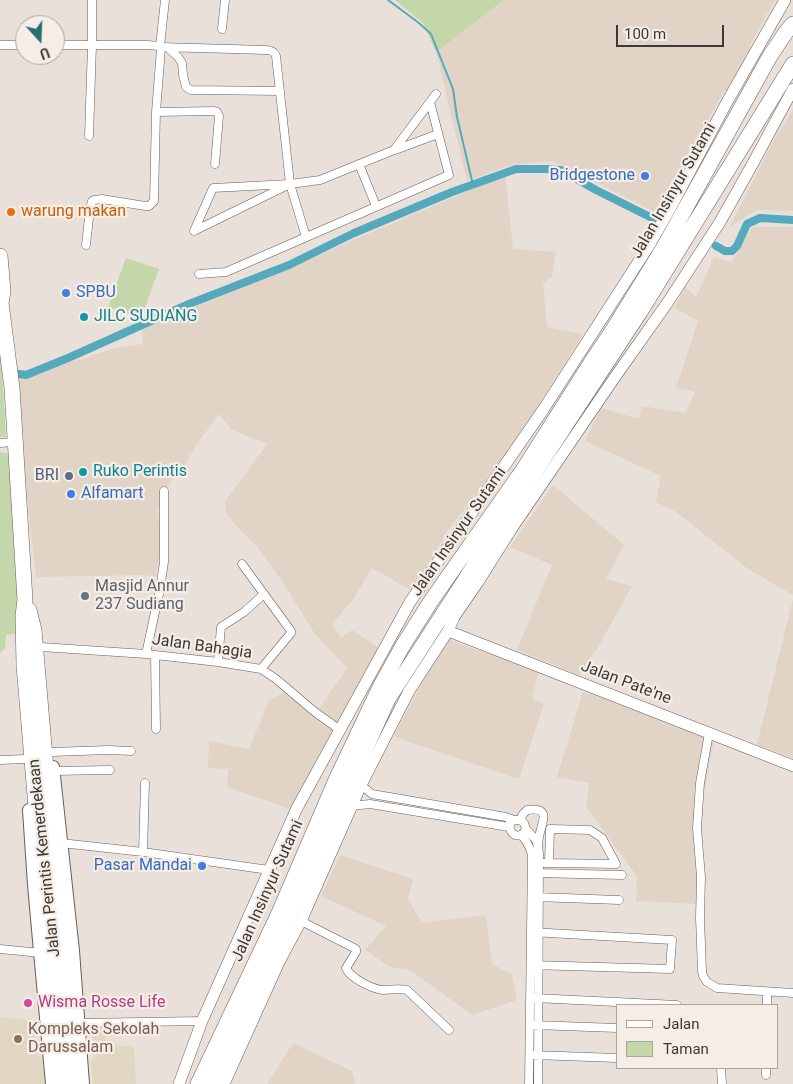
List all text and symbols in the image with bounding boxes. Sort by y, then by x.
north arrow [15,15,65,65]
scale bar [618,15,726,47]
text: 100 m [624,25,666,43]
text: U [38,44,52,62]
street label: Jalan Insinyur Sutami [627,120,721,262]
place label: Bridgestone [549,166,635,186]
marker: Bridgestone [639,170,651,182]
place label: warung makan [21,202,126,222]
marker: warung makan [5,206,17,218]
place label: SPBU [76,283,116,303]
marker: SPBU [60,287,72,299]
place label: JILC SUDIANG [94,307,197,327]
marker: JILC SUDIANG [78,311,90,323]
place label: Ruko Perintis [93,462,187,482]
street label: Jalan Insinyur Sutami [407,464,511,600]
place label: BRI [35,466,59,486]
marker: Ruko Perintis [77,466,89,478]
marker: BRI [63,470,75,482]
place label: Alfamart [81,484,143,504]
marker: Alfamart [65,488,77,500]
place label: Masjid Annur 237 Sudiang [95,577,189,615]
marker: Masjid Annur 237 Sudiang [79,590,91,602]
street label: Jalan Bahagia [151,630,253,664]
street label: Jalan Pate'ne [578,657,674,709]
street label: Jalan Perintis Kemerdekaan [25,758,65,958]
street label: Jalan Insinyur Sutami [228,817,308,965]
place label: Pasar Mandai [94,856,192,876]
marker: Pasar Mandai [196,860,208,872]
place label: Wisma Rosse Life [38,993,165,1013]
marker: Wisma Rosse Life [22,997,34,1009]
legend [616,1004,778,1069]
text: Jalan [663,1015,700,1033]
place label: Kompleks Sekolah Darussalam [28,1020,159,1058]
marker: Kompleks Sekolah Darussalam [12,1033,24,1045]
text: Taman [663,1040,709,1058]

